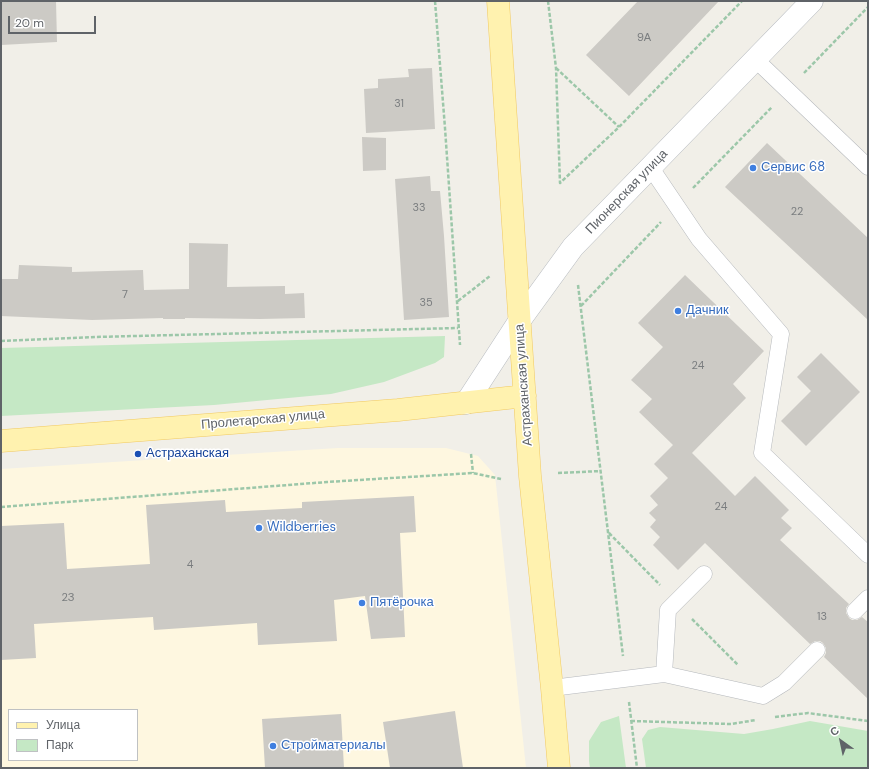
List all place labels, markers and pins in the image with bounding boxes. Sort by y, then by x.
place label: Сервис 68 [761,160,825,176]
marker: Сервис 68 [748,163,758,173]
place label: Дачник [686,303,729,319]
marker: Дачник [673,306,683,316]
place label: Астраханская [146,446,229,462]
marker: Астраханская [133,449,143,459]
place label: Wildberries [267,520,336,536]
marker: Wildberries [254,523,264,533]
place label: Пятёрочка [370,595,434,611]
marker: Пятёрочка [357,598,367,608]
place label: Стройматериалы [281,738,386,754]
marker: Стройматериалы [268,741,278,751]

